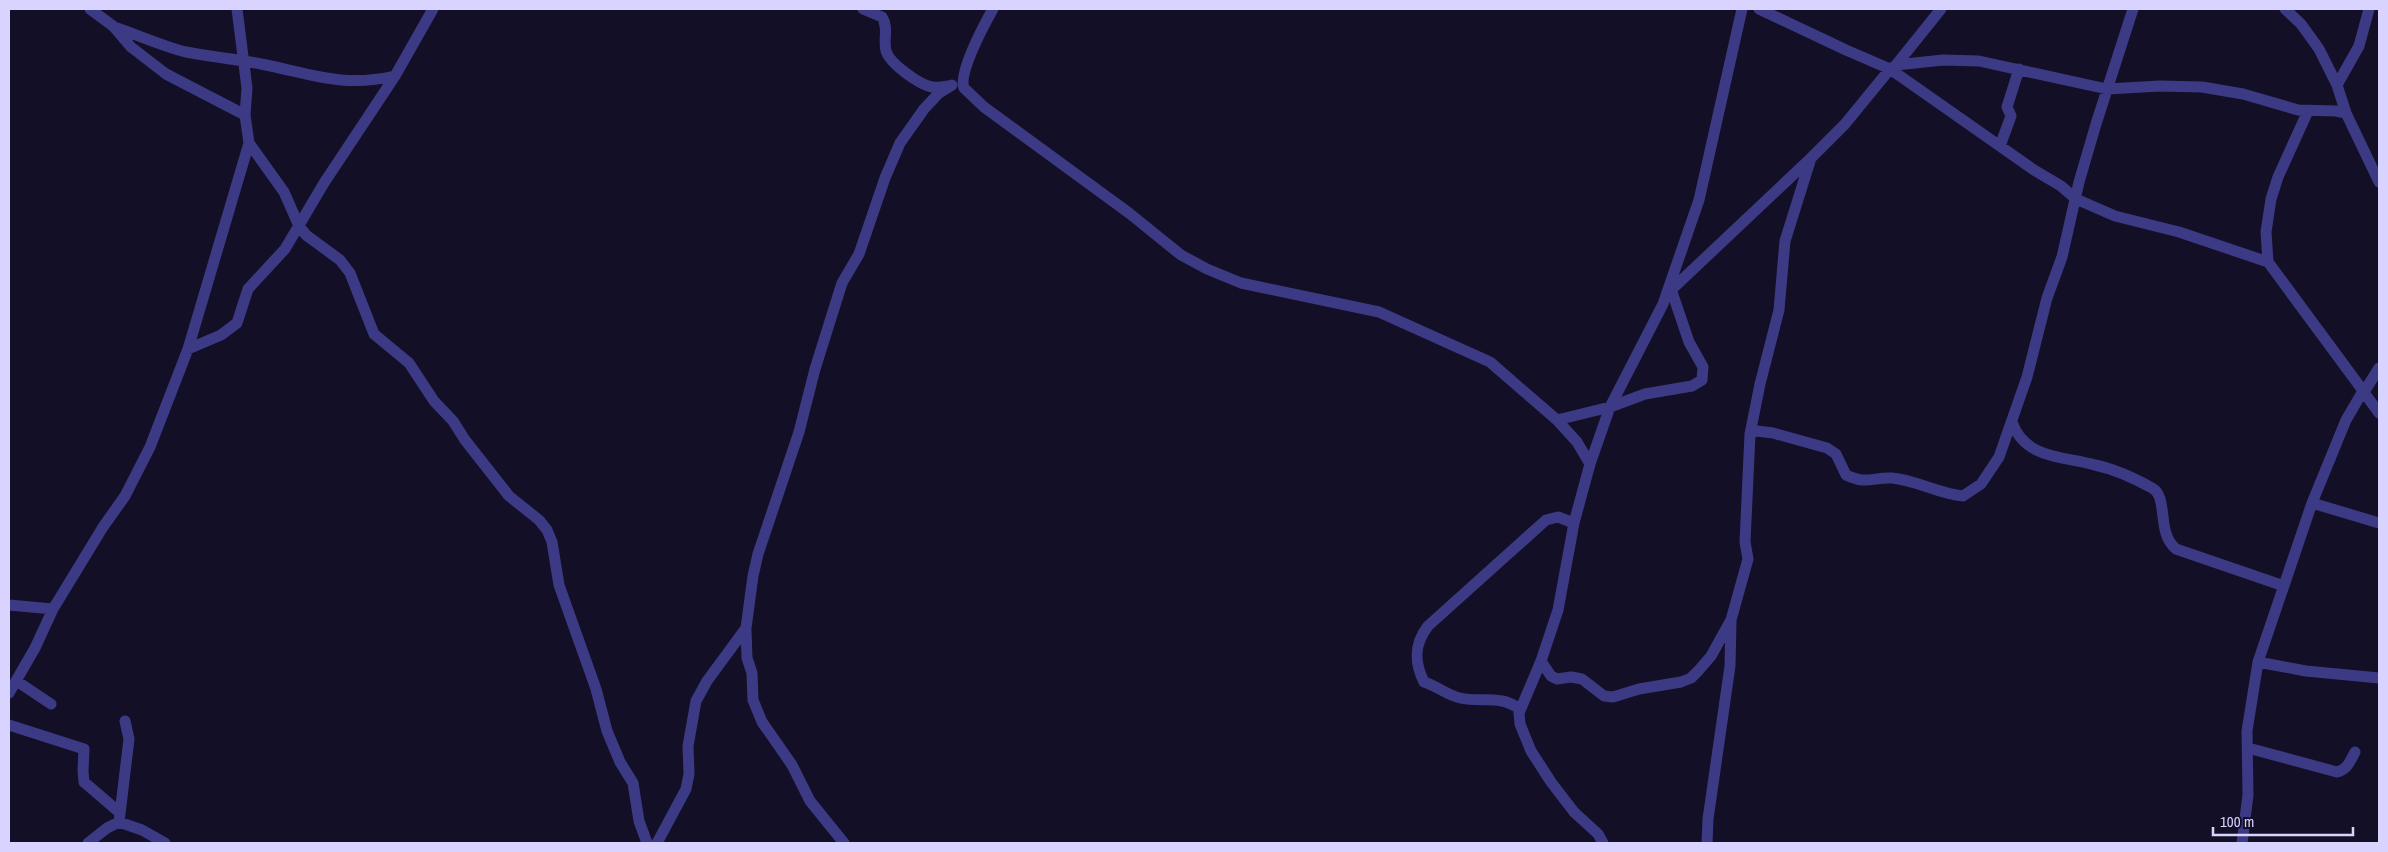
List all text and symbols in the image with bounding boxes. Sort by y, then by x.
scale bar [2213,804,2353,836]
text: 100 m [2220,811,2254,832]

